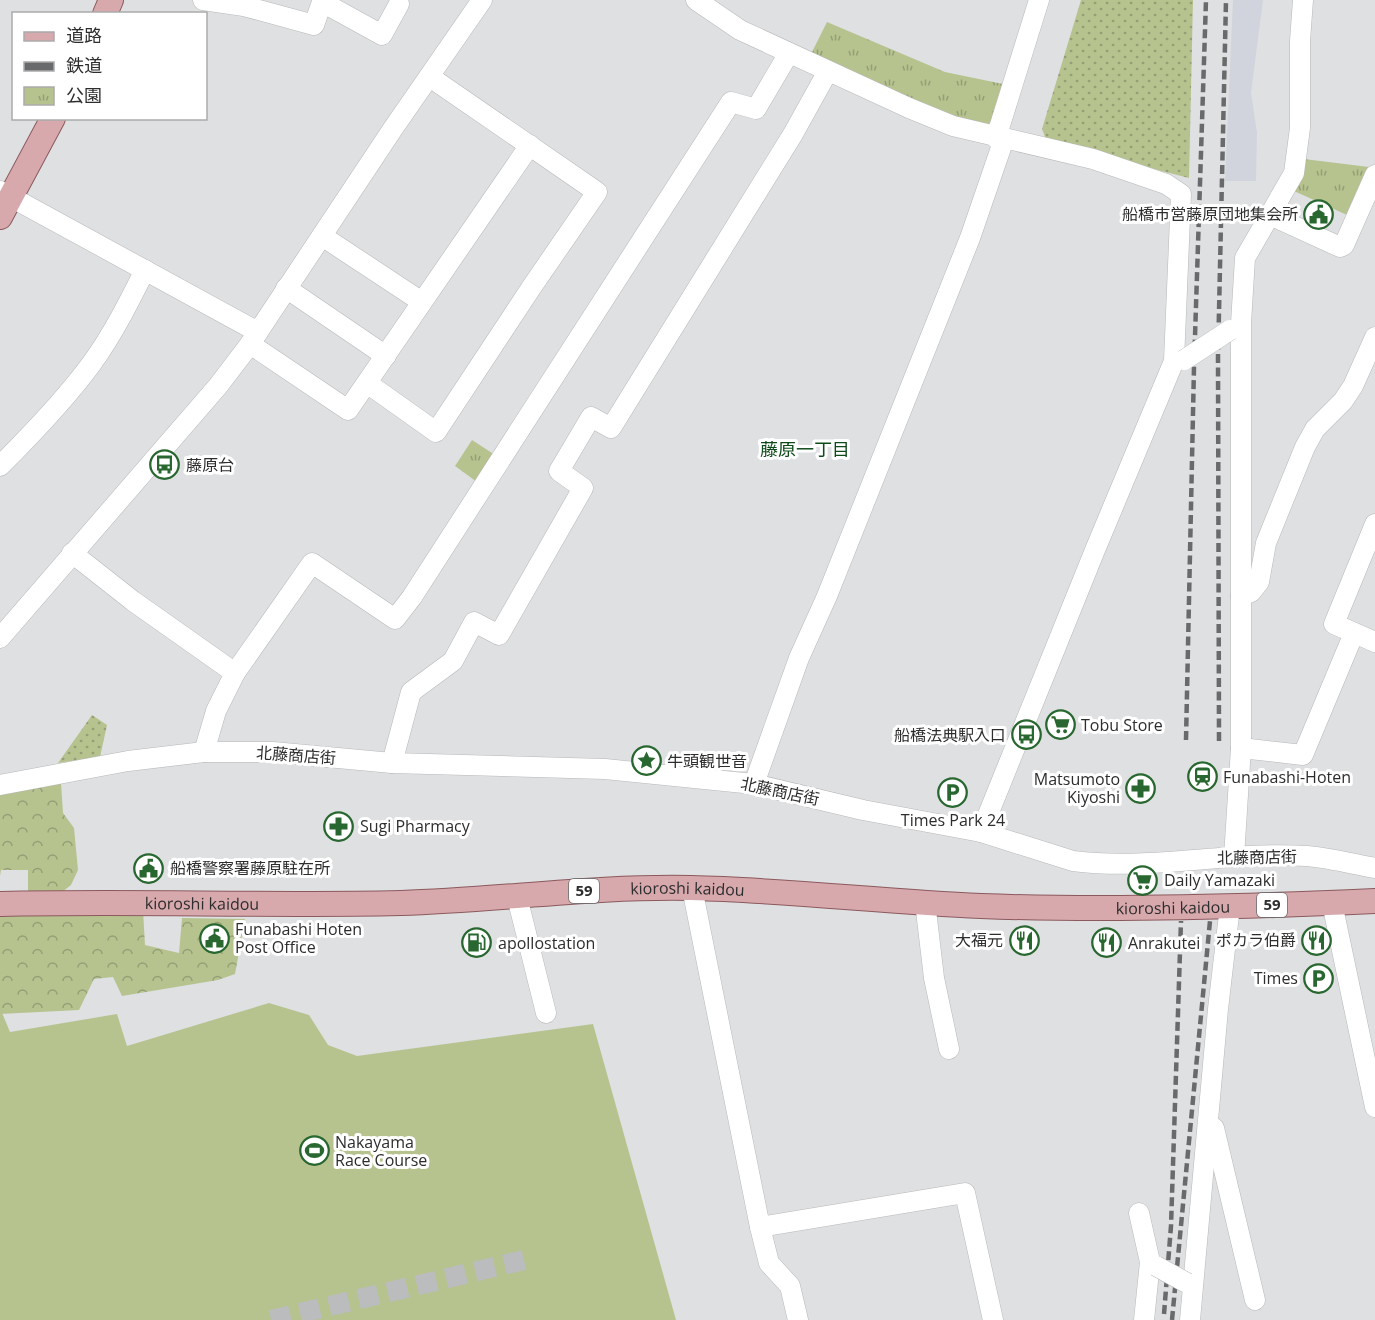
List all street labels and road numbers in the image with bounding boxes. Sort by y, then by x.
street label: 北藤商店街 [255,741,337,769]
street label: 北藤商店街 [739,772,821,810]
street label: 北藤商店街 [1217,845,1297,869]
street label: kioroshi kaidou [630,877,745,901]
road number: 59 [569,879,599,903]
street label: kioroshi kaidou [145,892,259,915]
road number: 59 [1257,893,1287,917]
street label: kioroshi kaidou [1116,895,1230,919]

